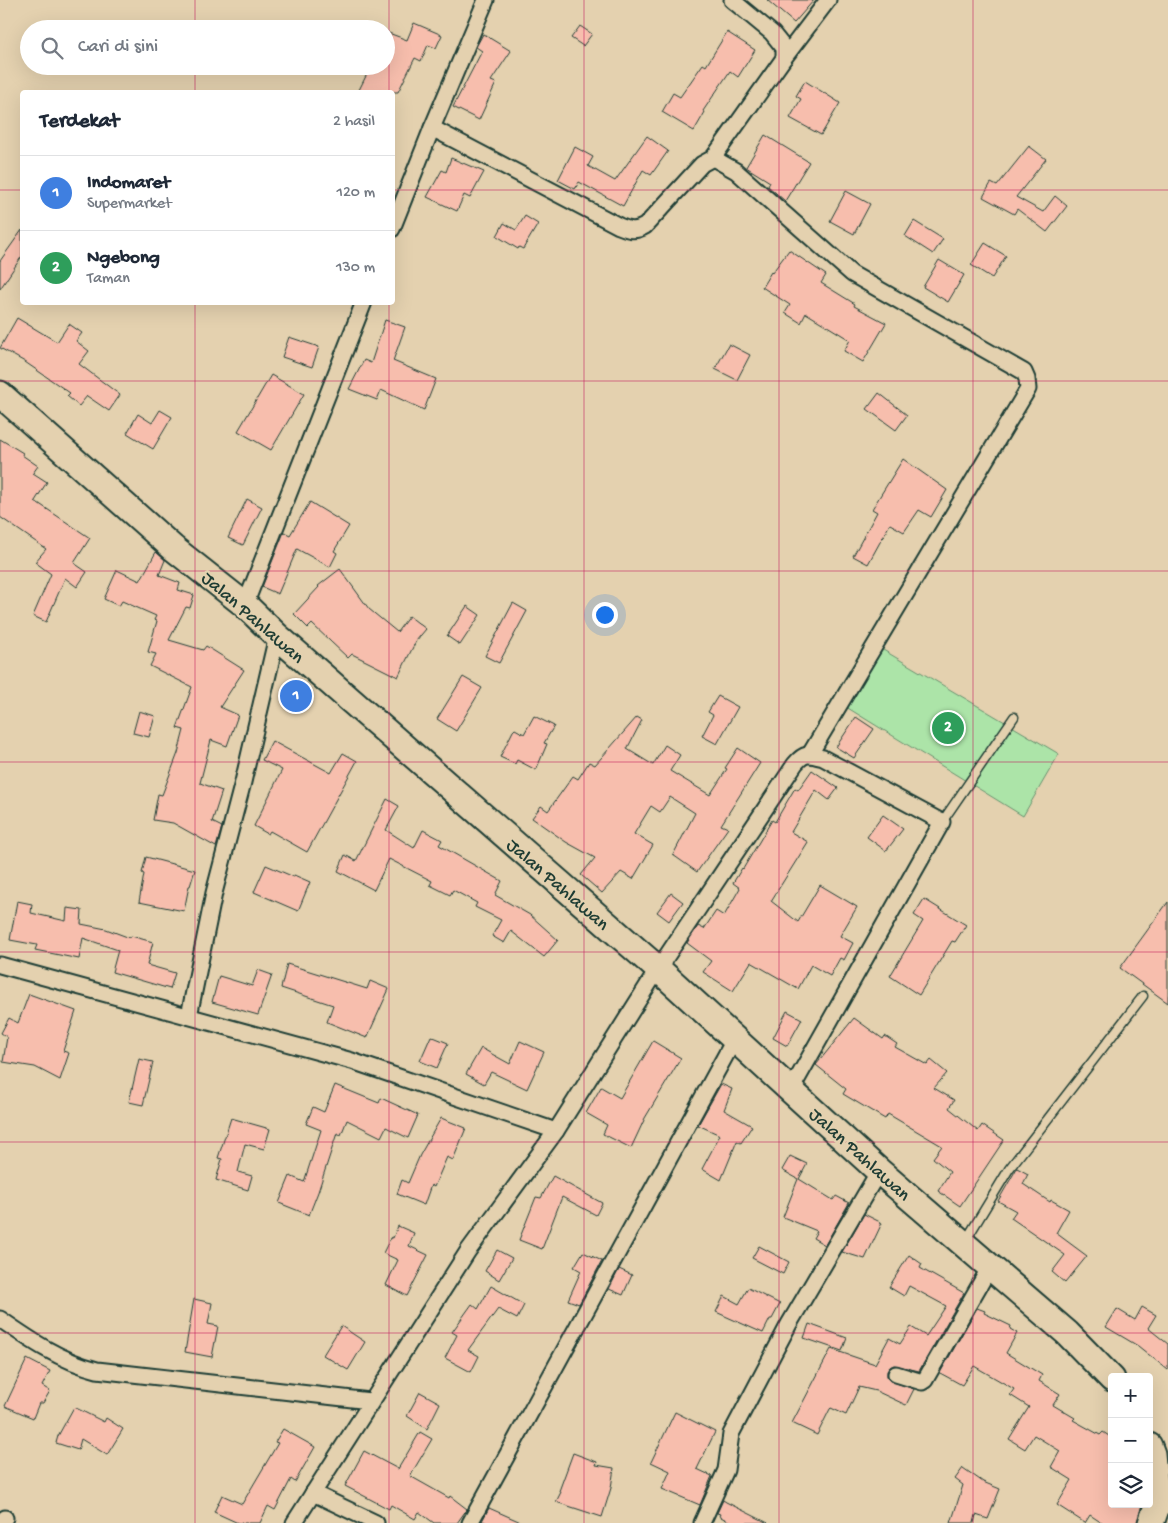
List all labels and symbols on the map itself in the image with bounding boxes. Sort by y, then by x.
street label: Jalan Pahlawan [195,568,308,670]
your location [592,602,618,628]
pin: 1 [280,677,312,715]
pin: 2 [932,709,964,747]
street label: Jalan Pahlawan [500,835,613,937]
street label: Jalan Pahlawan [803,1104,914,1207]

